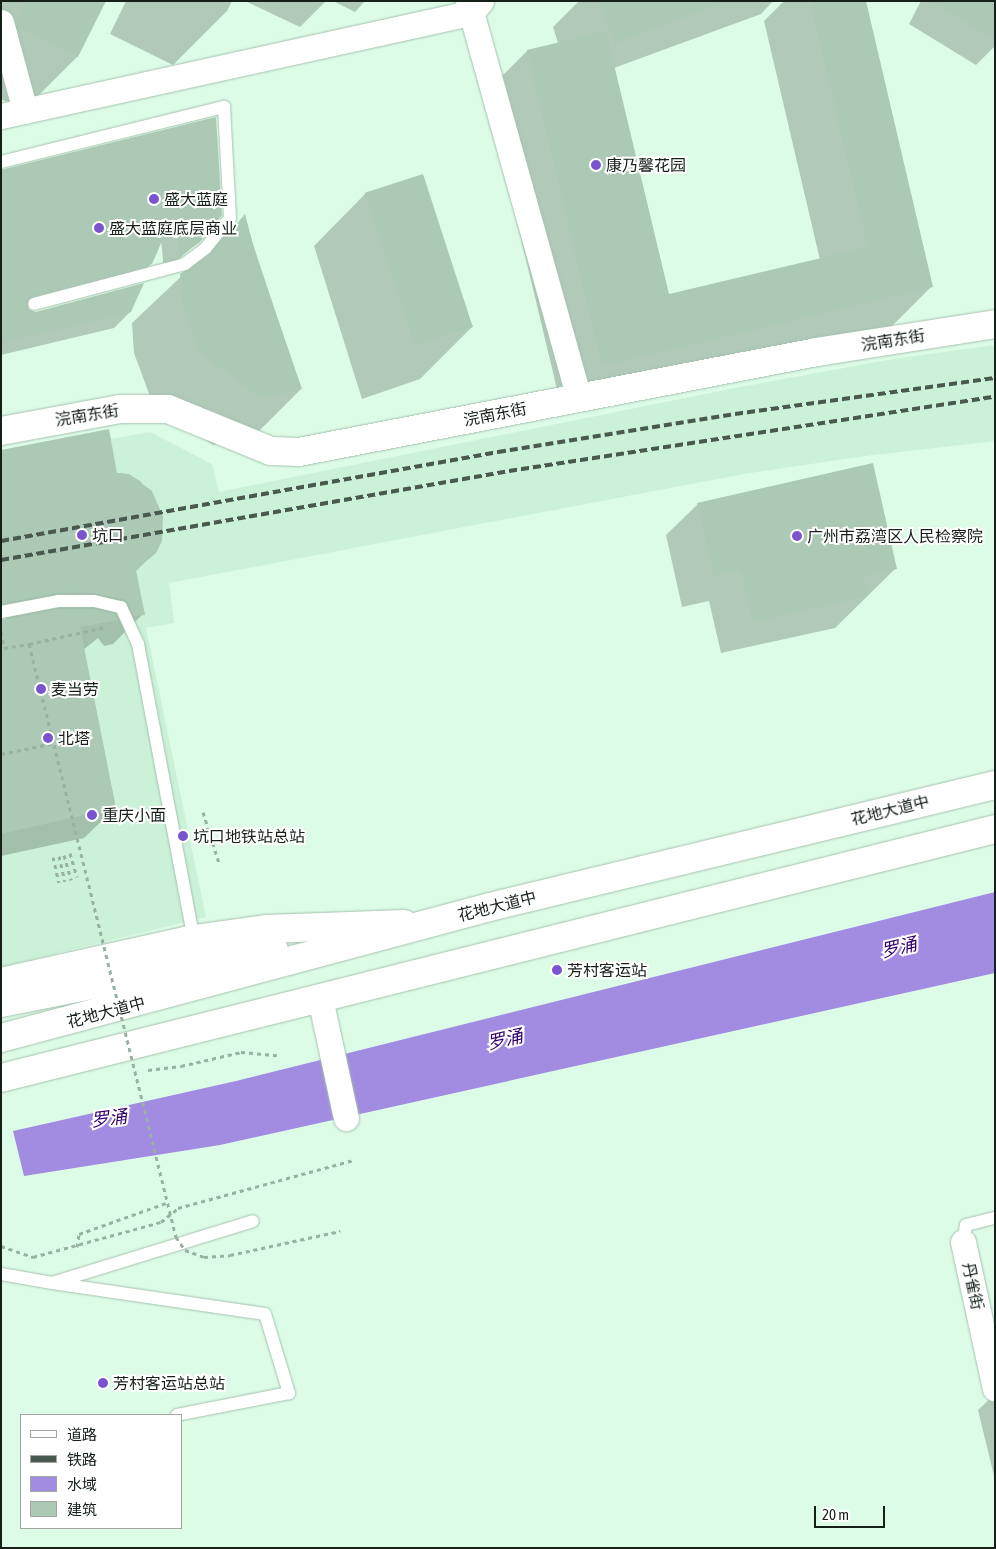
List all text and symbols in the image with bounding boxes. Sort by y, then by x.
place label: 康乃馨花园 [606,155,686,175]
marker: 康乃馨花园 [590,159,602,171]
place label: 盛大蓝庭 [164,189,228,209]
marker: 盛大蓝庭 [148,193,160,205]
place label: 盛大蓝庭底层商业 [109,218,237,238]
marker: 盛大蓝庭底层商业 [93,222,105,234]
street label: 浣南东街 [860,326,926,354]
street label: 浣南东街 [462,398,528,430]
street label: 浣南东街 [54,401,120,429]
place label: 坑口 [92,525,124,545]
place label: 广州市荔湾区人民检察院 [807,526,983,546]
marker: 坑口 [76,529,88,541]
marker: 广州市荔湾区人民检察院 [791,530,803,542]
place label: 麦当劳 [51,679,99,699]
marker: 麦当劳 [35,683,47,695]
place label: 北塔 [58,728,90,748]
marker: 北塔 [42,732,54,744]
street label: 花地大道中 [849,791,931,829]
place label: 重庆小面 [102,805,166,825]
marker: 重庆小面 [86,809,98,821]
place label: 坑口地铁站总站 [193,826,305,846]
marker: 坑口地铁站总站 [177,830,189,842]
street label: 花地大道中 [456,887,538,925]
water label: 罗涌 [879,933,919,963]
place label: 芳村客运站 [567,960,647,980]
marker: 芳村客运站 [551,964,563,976]
street label: 花地大道中 [65,992,147,1032]
water label: 罗涌 [485,1025,525,1055]
water label: 罗涌 [90,1106,128,1132]
street label: 丹雀街 [959,1261,987,1311]
place label: 芳村客运站总站 [113,1373,225,1393]
marker: 芳村客运站总站 [97,1377,109,1389]
legend [20,1414,182,1529]
text: 道路 [67,1426,97,1443]
text: 铁路 [67,1451,97,1468]
text: 水域 [67,1476,97,1493]
scale bar [816,1496,887,1528]
text: 建筑 [67,1501,97,1518]
text: 20 m [822,1506,849,1523]

